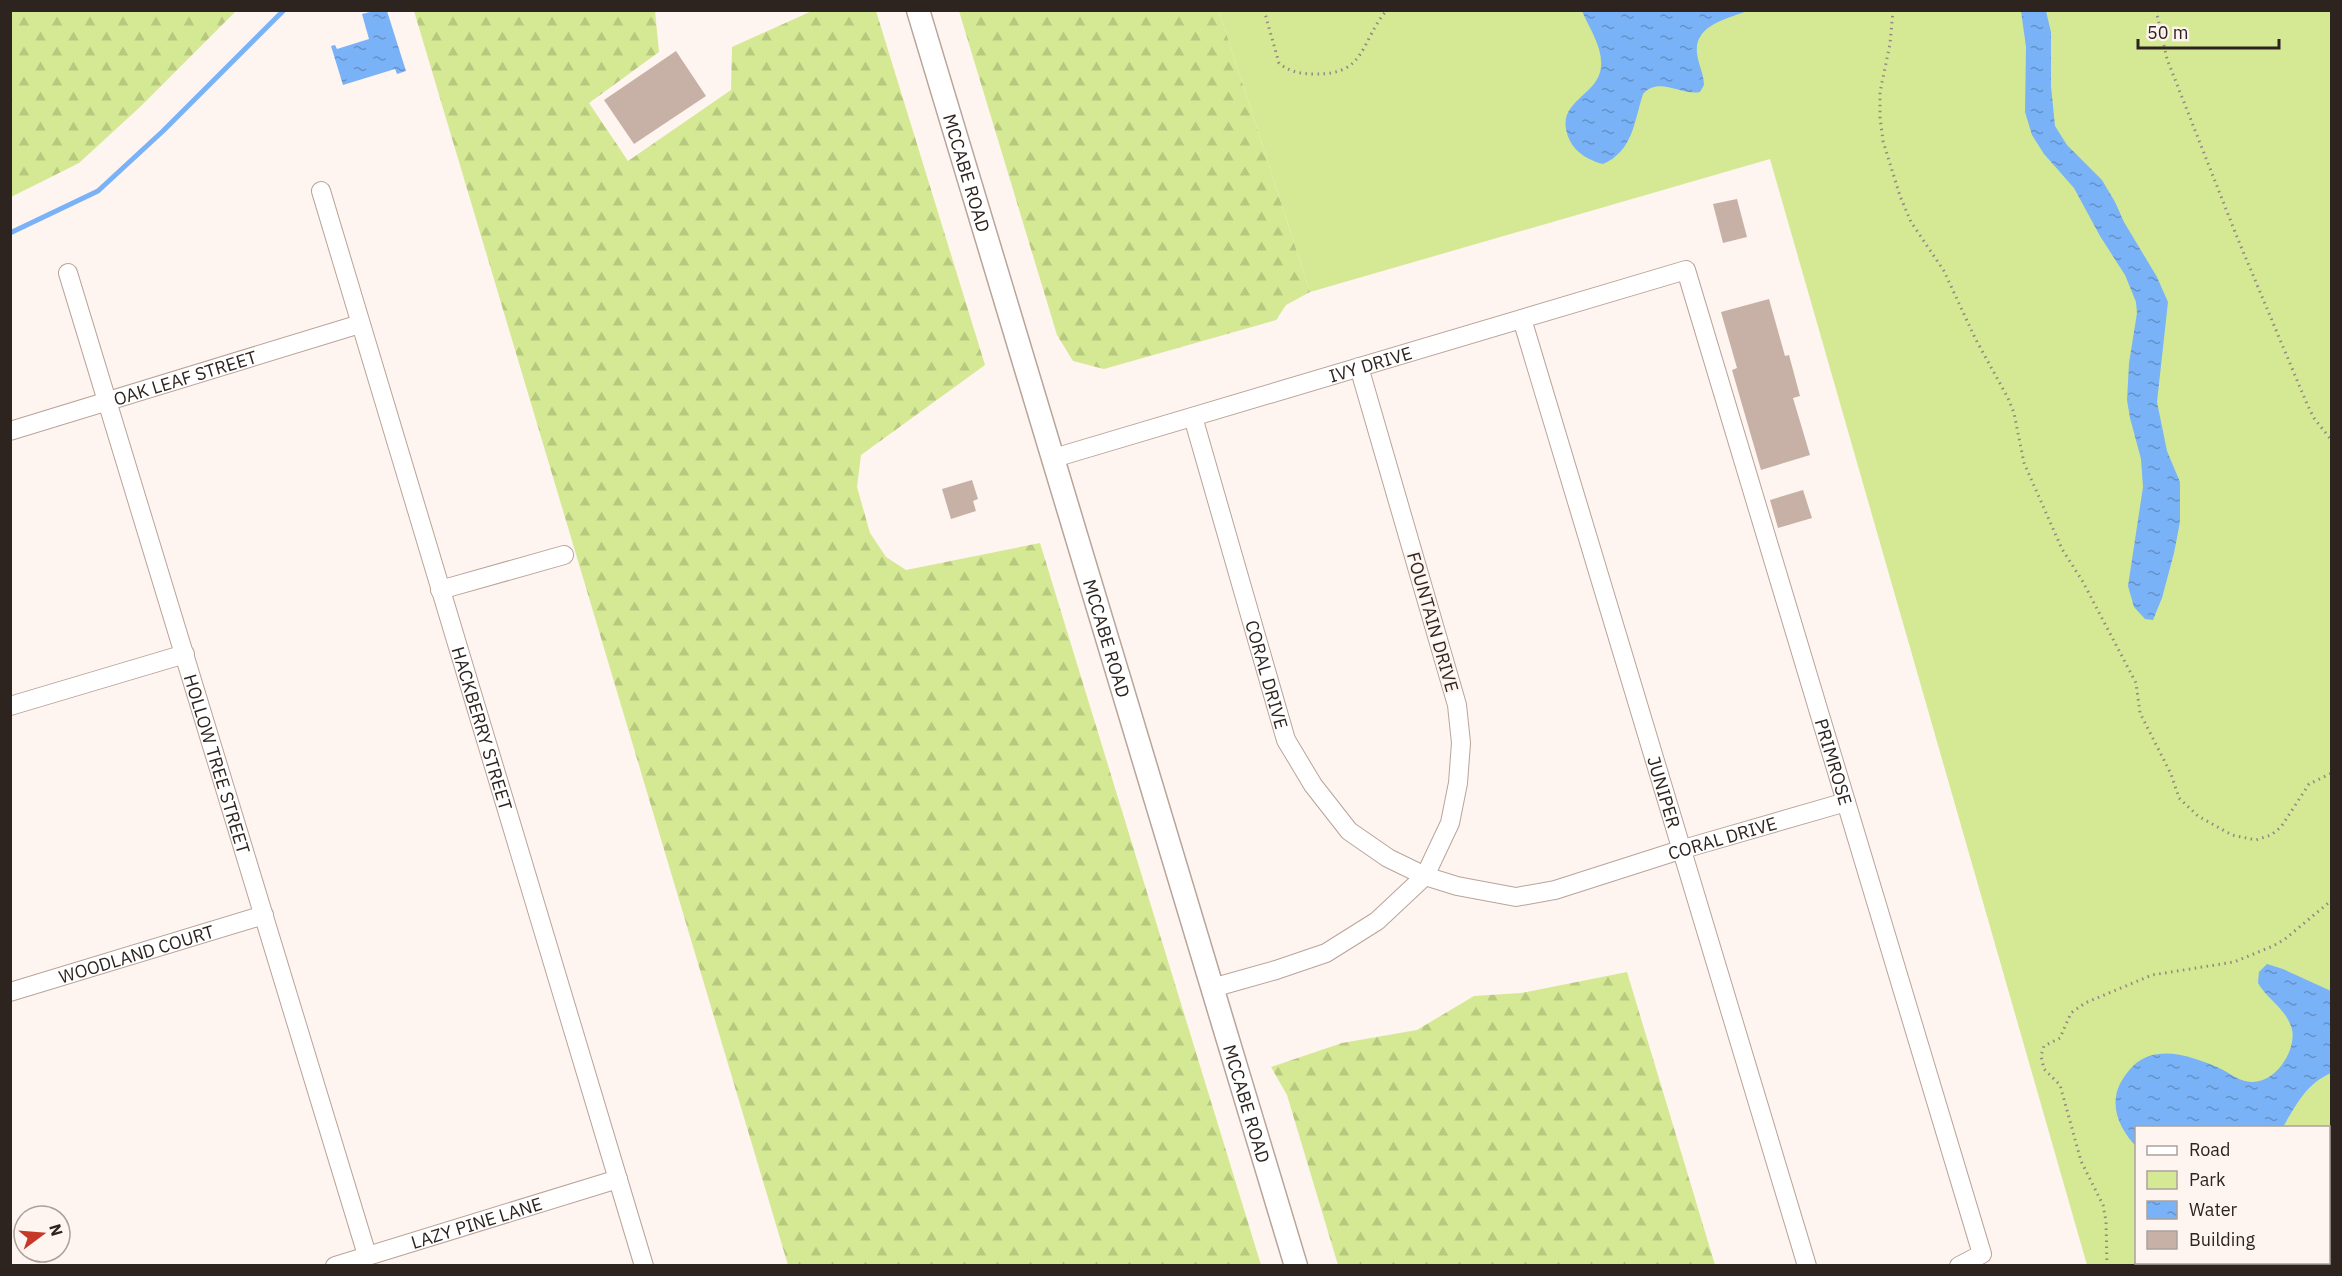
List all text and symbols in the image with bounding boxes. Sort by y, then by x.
scale bar [2138,12,2279,50]
text: 50 m [2147,21,2189,44]
street label: MCCABE ROAD [938,111,996,235]
street label: IVY DRIVE [1326,341,1415,387]
street label: OAK LEAF STREET [111,345,259,410]
street label: FOUNTAIN DRIVE [1402,549,1464,695]
street label: MCCABE ROAD [1078,576,1136,700]
street label: CORAL DRIVE [1241,617,1294,732]
street label: HACKBERRY STREET [447,644,518,813]
street label: HOLLOW TREE STREET [179,671,256,856]
street label: PRIMROSE [1810,716,1858,808]
street label: JUNIPER [1643,753,1686,831]
street label: CORAL DRIVE [1665,811,1779,865]
street label: WOODLAND COURT [56,919,217,988]
street label: MCCABE ROAD [1218,1042,1276,1165]
legend [2135,1126,2330,1264]
text: Road [2189,1138,2230,1161]
text: Park [2189,1168,2226,1191]
street label: LAZY PINE LANE [408,1192,545,1253]
text: Water [2189,1198,2238,1221]
north arrow [12,1204,72,1264]
text: N [45,1222,68,1238]
text: Building [2189,1228,2256,1251]

